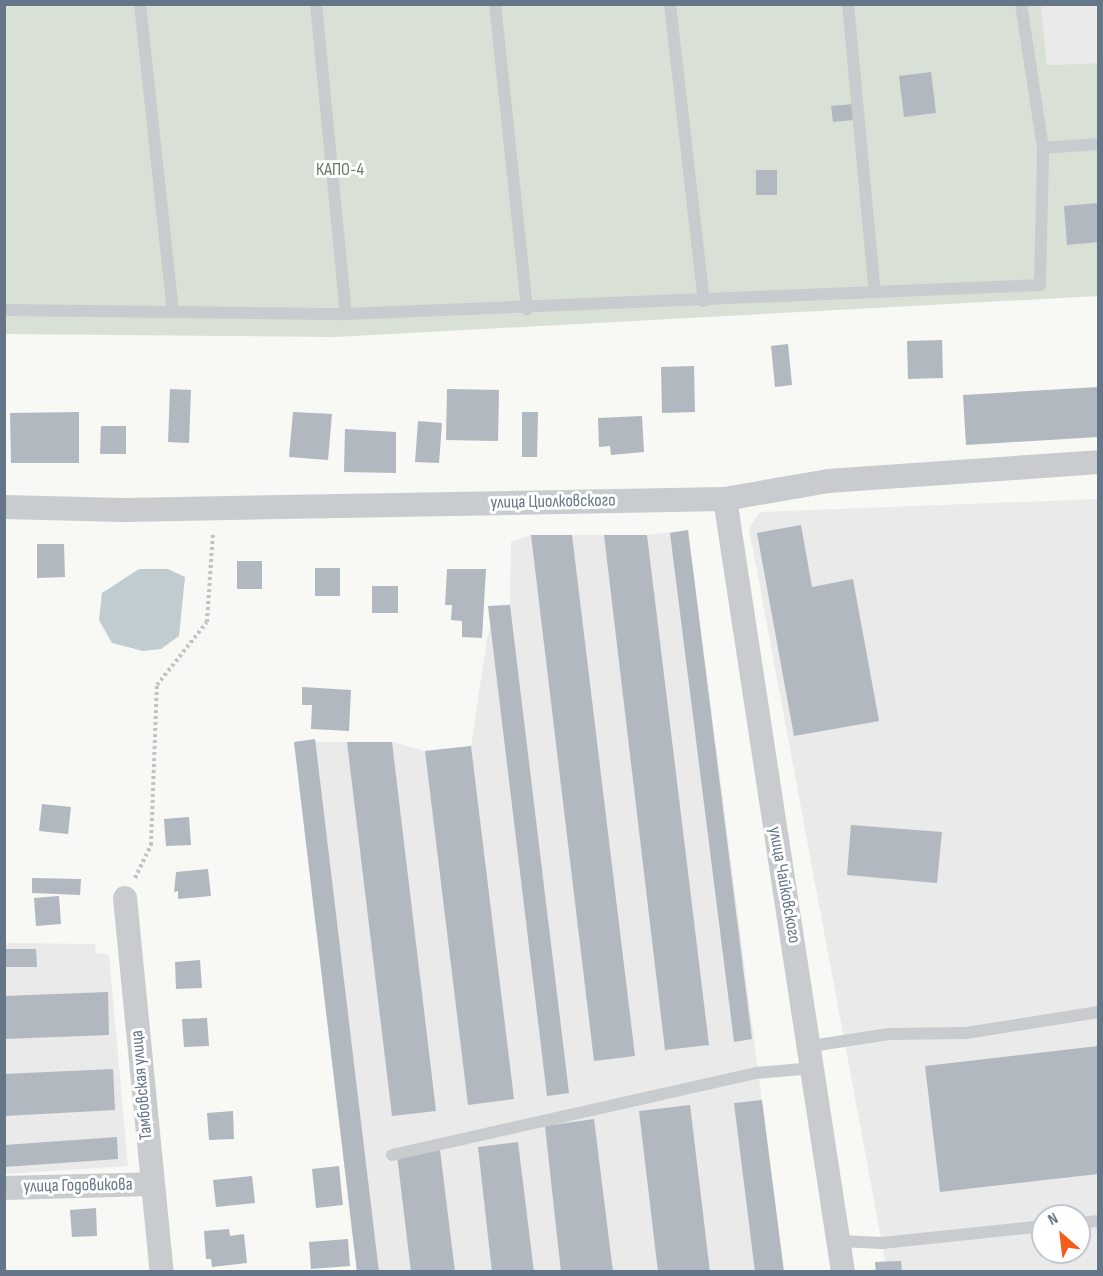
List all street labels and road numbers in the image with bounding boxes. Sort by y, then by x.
street label: улица Циолковского [490,490,616,514]
street label: улица Чайковского [763,825,805,945]
street label: Тамбовская улица [126,1029,158,1141]
street label: улица Годовикова [23,1174,133,1198]

